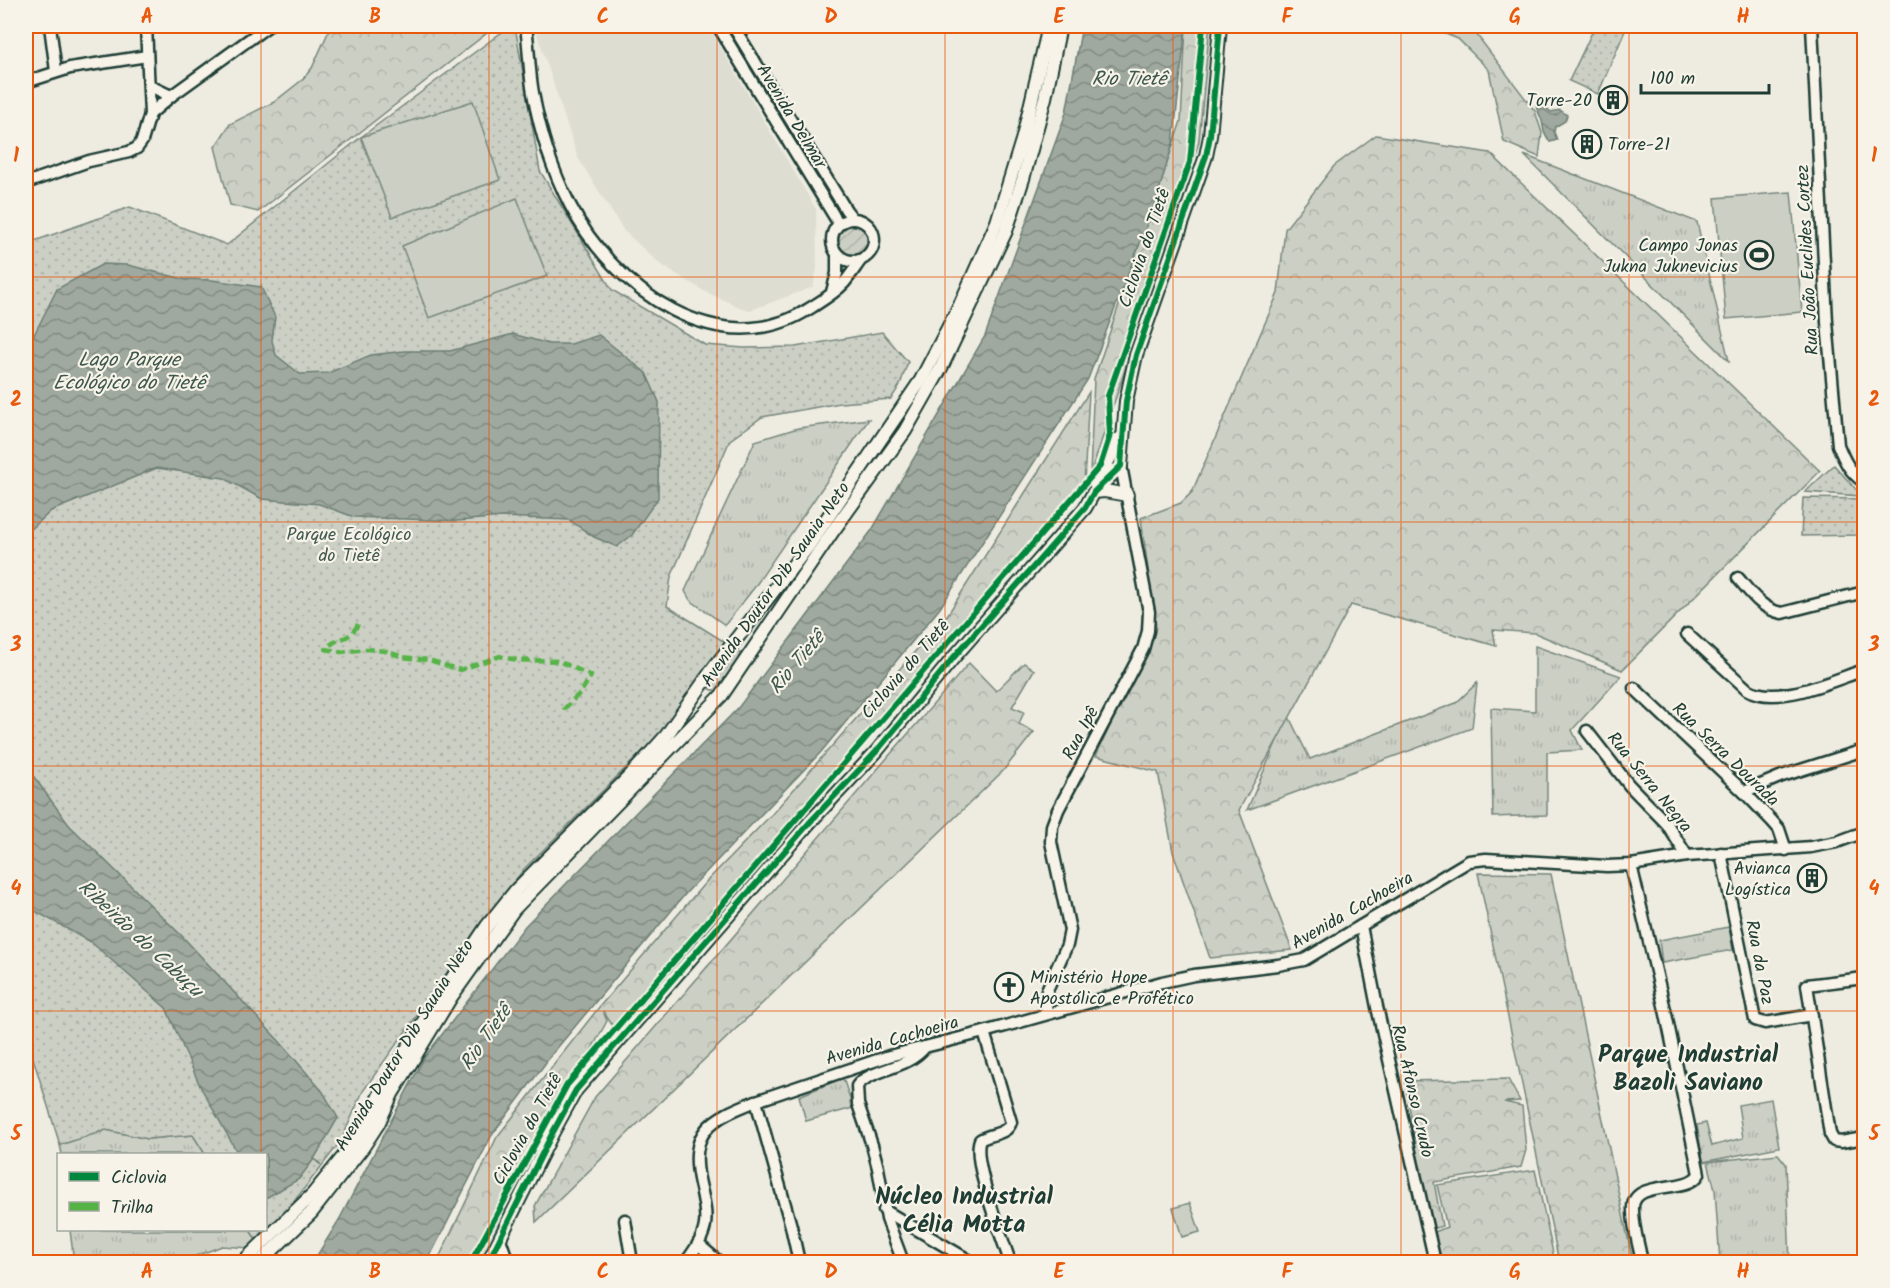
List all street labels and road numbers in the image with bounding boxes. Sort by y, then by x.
street label: Avenida Delmar [748,59,834,176]
street label: Rua João Euclides Cortez [1789,164,1828,356]
street label: Ciclovia do Tietê [1111,184,1180,312]
street label: Avenida Doutor Dib Sauaia Neto [694,476,858,693]
street label: Ciclovia do Tietê [854,613,959,726]
street label: Rua Serra Dourada [1664,696,1785,814]
street label: Rua Ipê [1055,701,1108,766]
street label: Rua Serra Negra [1599,726,1699,840]
street label: Avenida Cachoeira [1286,864,1419,958]
street label: Rua da Paz [1736,918,1781,1007]
street label: Avenida Doutor Dib Sauaia Neto [328,934,482,1157]
street label: Avenida Cachoeira [823,1009,962,1074]
street label: Rua Afonso Crudo [1382,1022,1441,1161]
street label: Ciclovia do Tietê [485,1067,572,1191]

